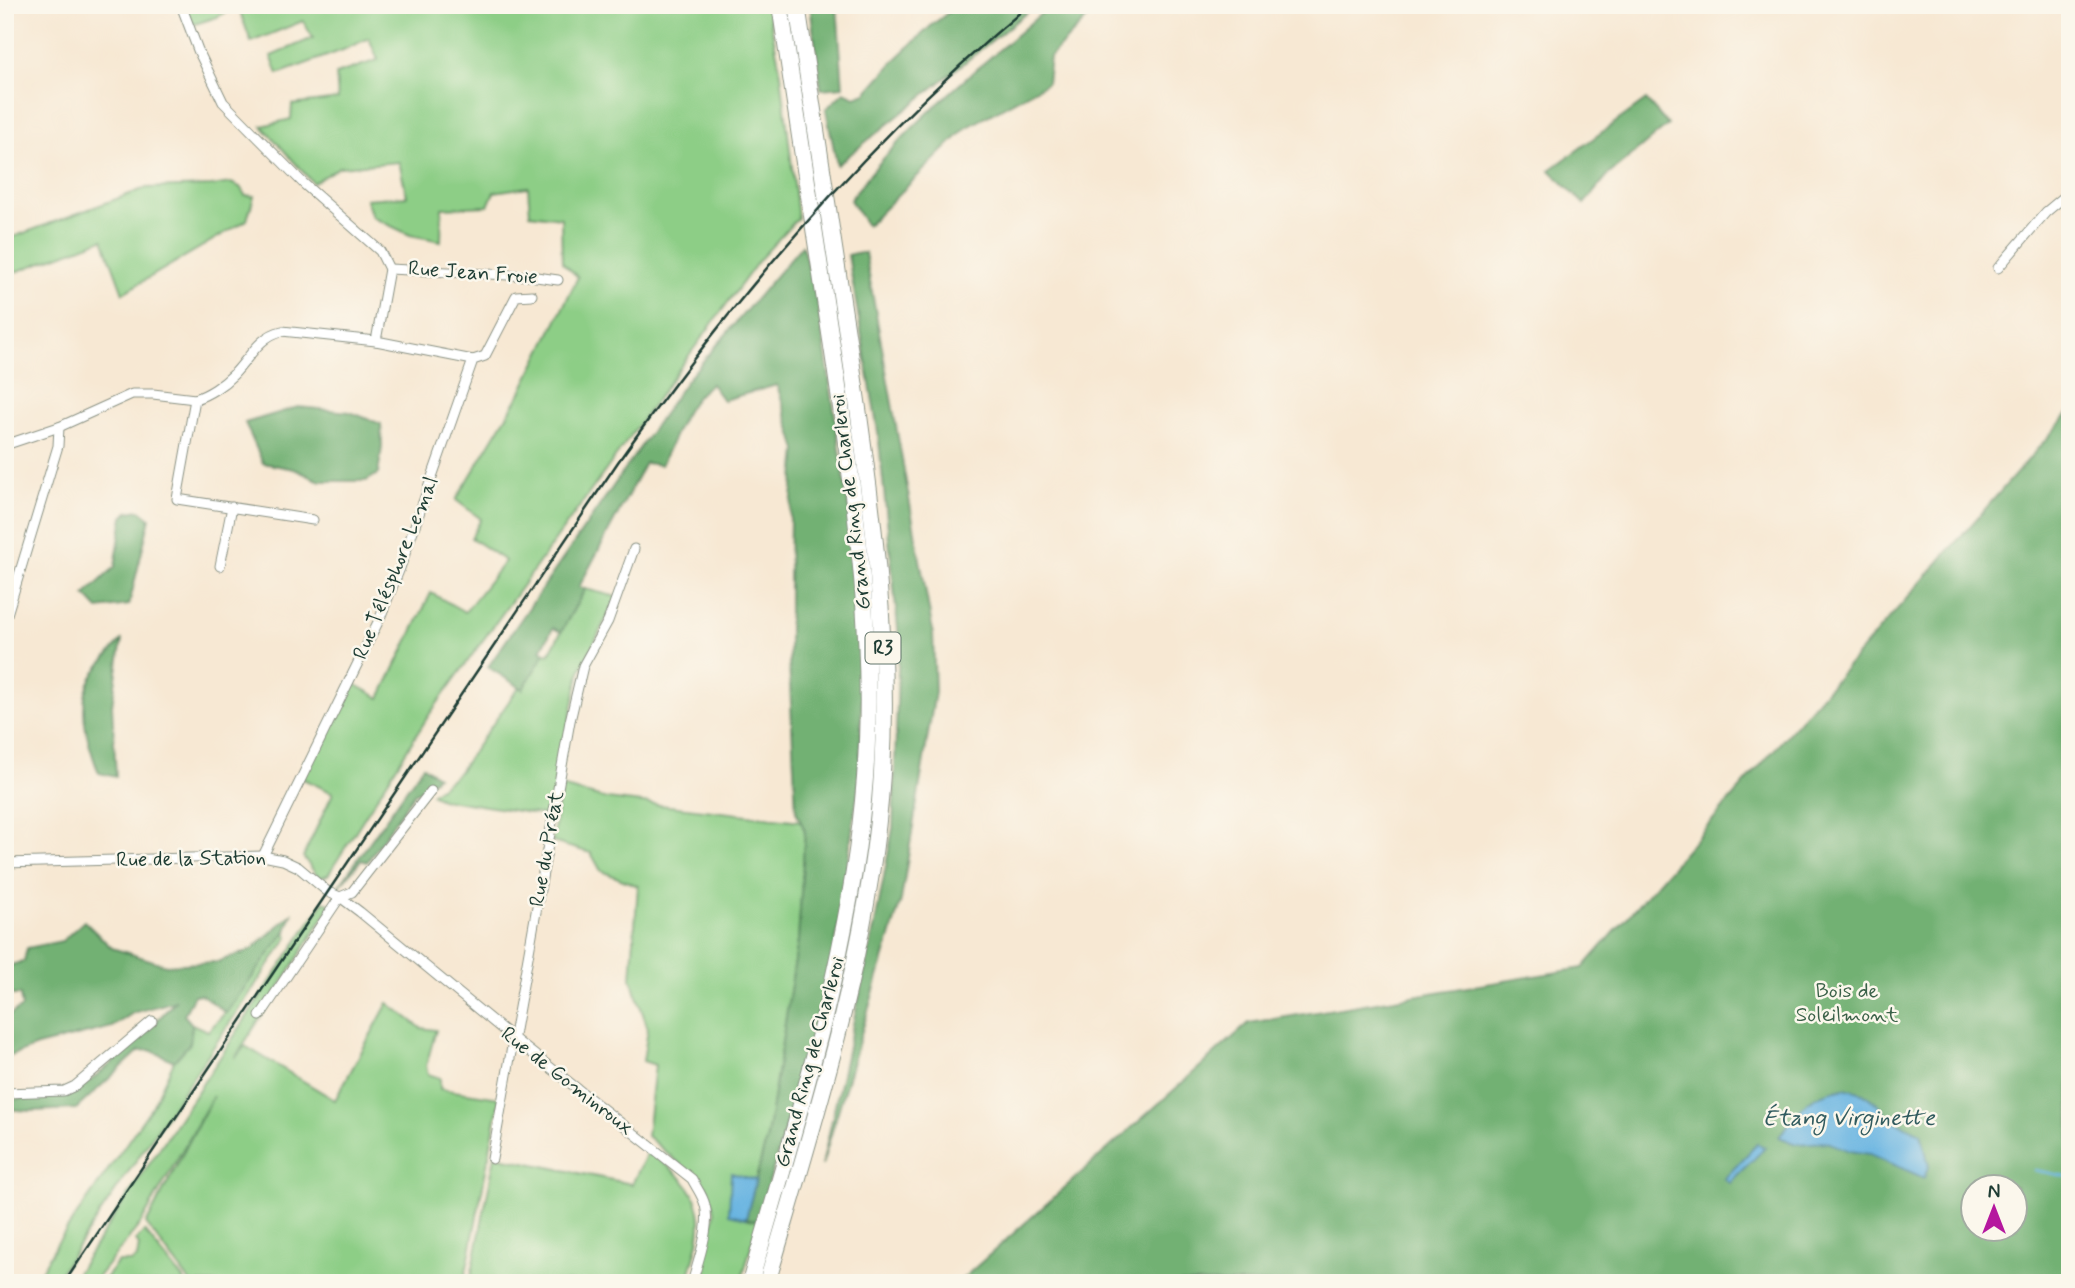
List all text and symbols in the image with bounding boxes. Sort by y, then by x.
street label: Rue Jean Froie [407,255,539,291]
street label: Grand Ring de Charleroi [824,392,878,612]
street label: Rue Télésphore Lemal [346,472,446,664]
road number: R3 [866,632,900,664]
street label: Rue du Préat [523,788,571,909]
street label: Rue de la Station [116,844,266,874]
street label: Grand Ring de Charleroi [768,953,852,1171]
park label: Bois de Soleilmont [1796,977,1899,1029]
street label: Rue de Gominroux [495,1020,639,1142]
water label: Étang Virginette [1763,1103,1936,1136]
north arrow [1960,1172,2030,1242]
text: N [1988,1180,2000,1205]

